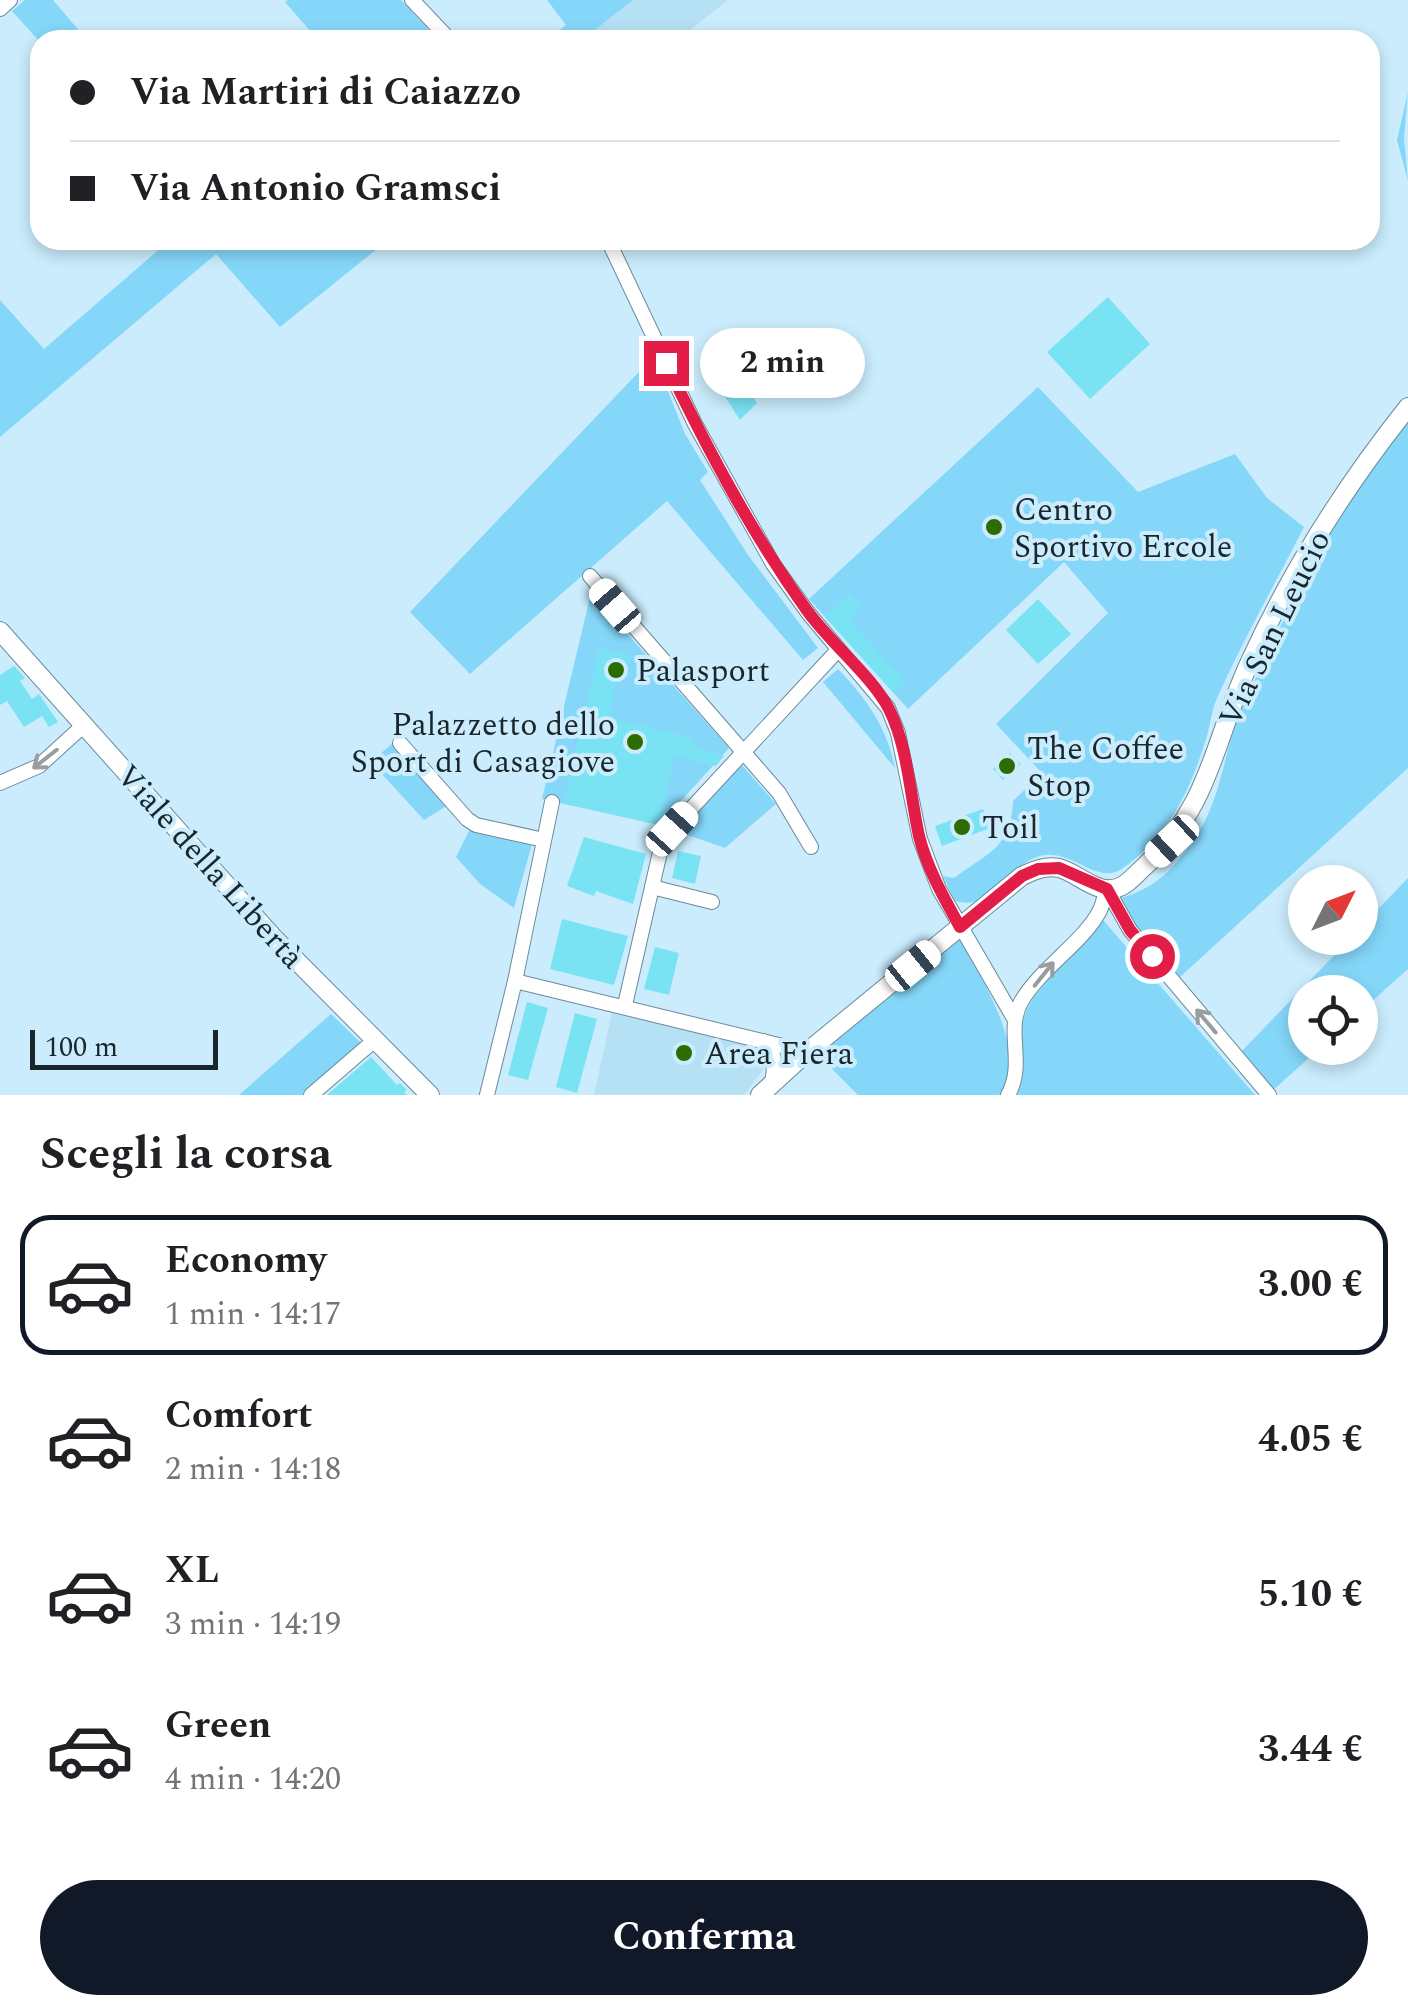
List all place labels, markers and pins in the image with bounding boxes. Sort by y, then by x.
place label: Centro Sportivo Ercole [1014,486,1232,572]
marker: Centro Sportivo Ercole [983,516,1005,538]
place label: Palasport [636,647,770,696]
marker: Palasport [605,659,627,681]
place label: Palazzetto dello Sport di Casagiove [351,701,615,787]
place label: The Coffee Stop [1027,725,1184,811]
marker: Palazzetto dello Sport di Casagiove [624,731,646,753]
marker: The Coffee Stop [996,755,1018,777]
place label: Toil [982,804,1039,853]
marker: Toil [951,816,973,838]
place label: Area Fiera [704,1030,854,1079]
marker: Area Fiera [673,1042,695,1064]

